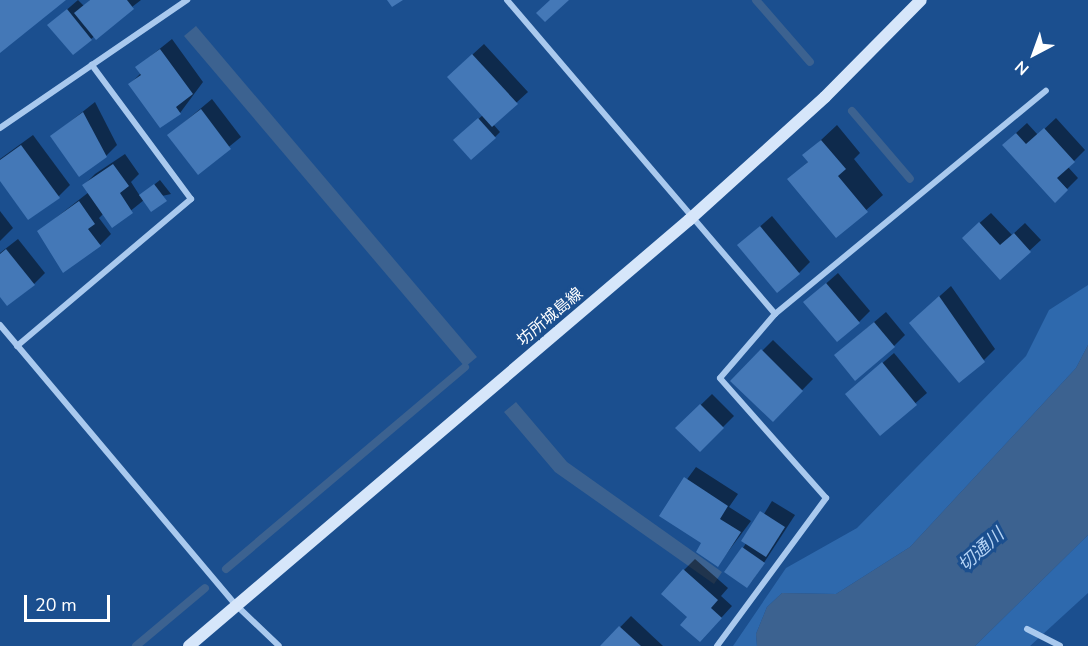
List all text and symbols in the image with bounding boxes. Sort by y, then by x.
north arrow [1004,24,1064,84]
text: N [1010,55,1034,80]
street label: 坊所城島線 [513,284,587,350]
water label: 切通川 [954,524,1008,576]
scale bar [27,583,112,621]
text: 20 m [35,593,77,617]

